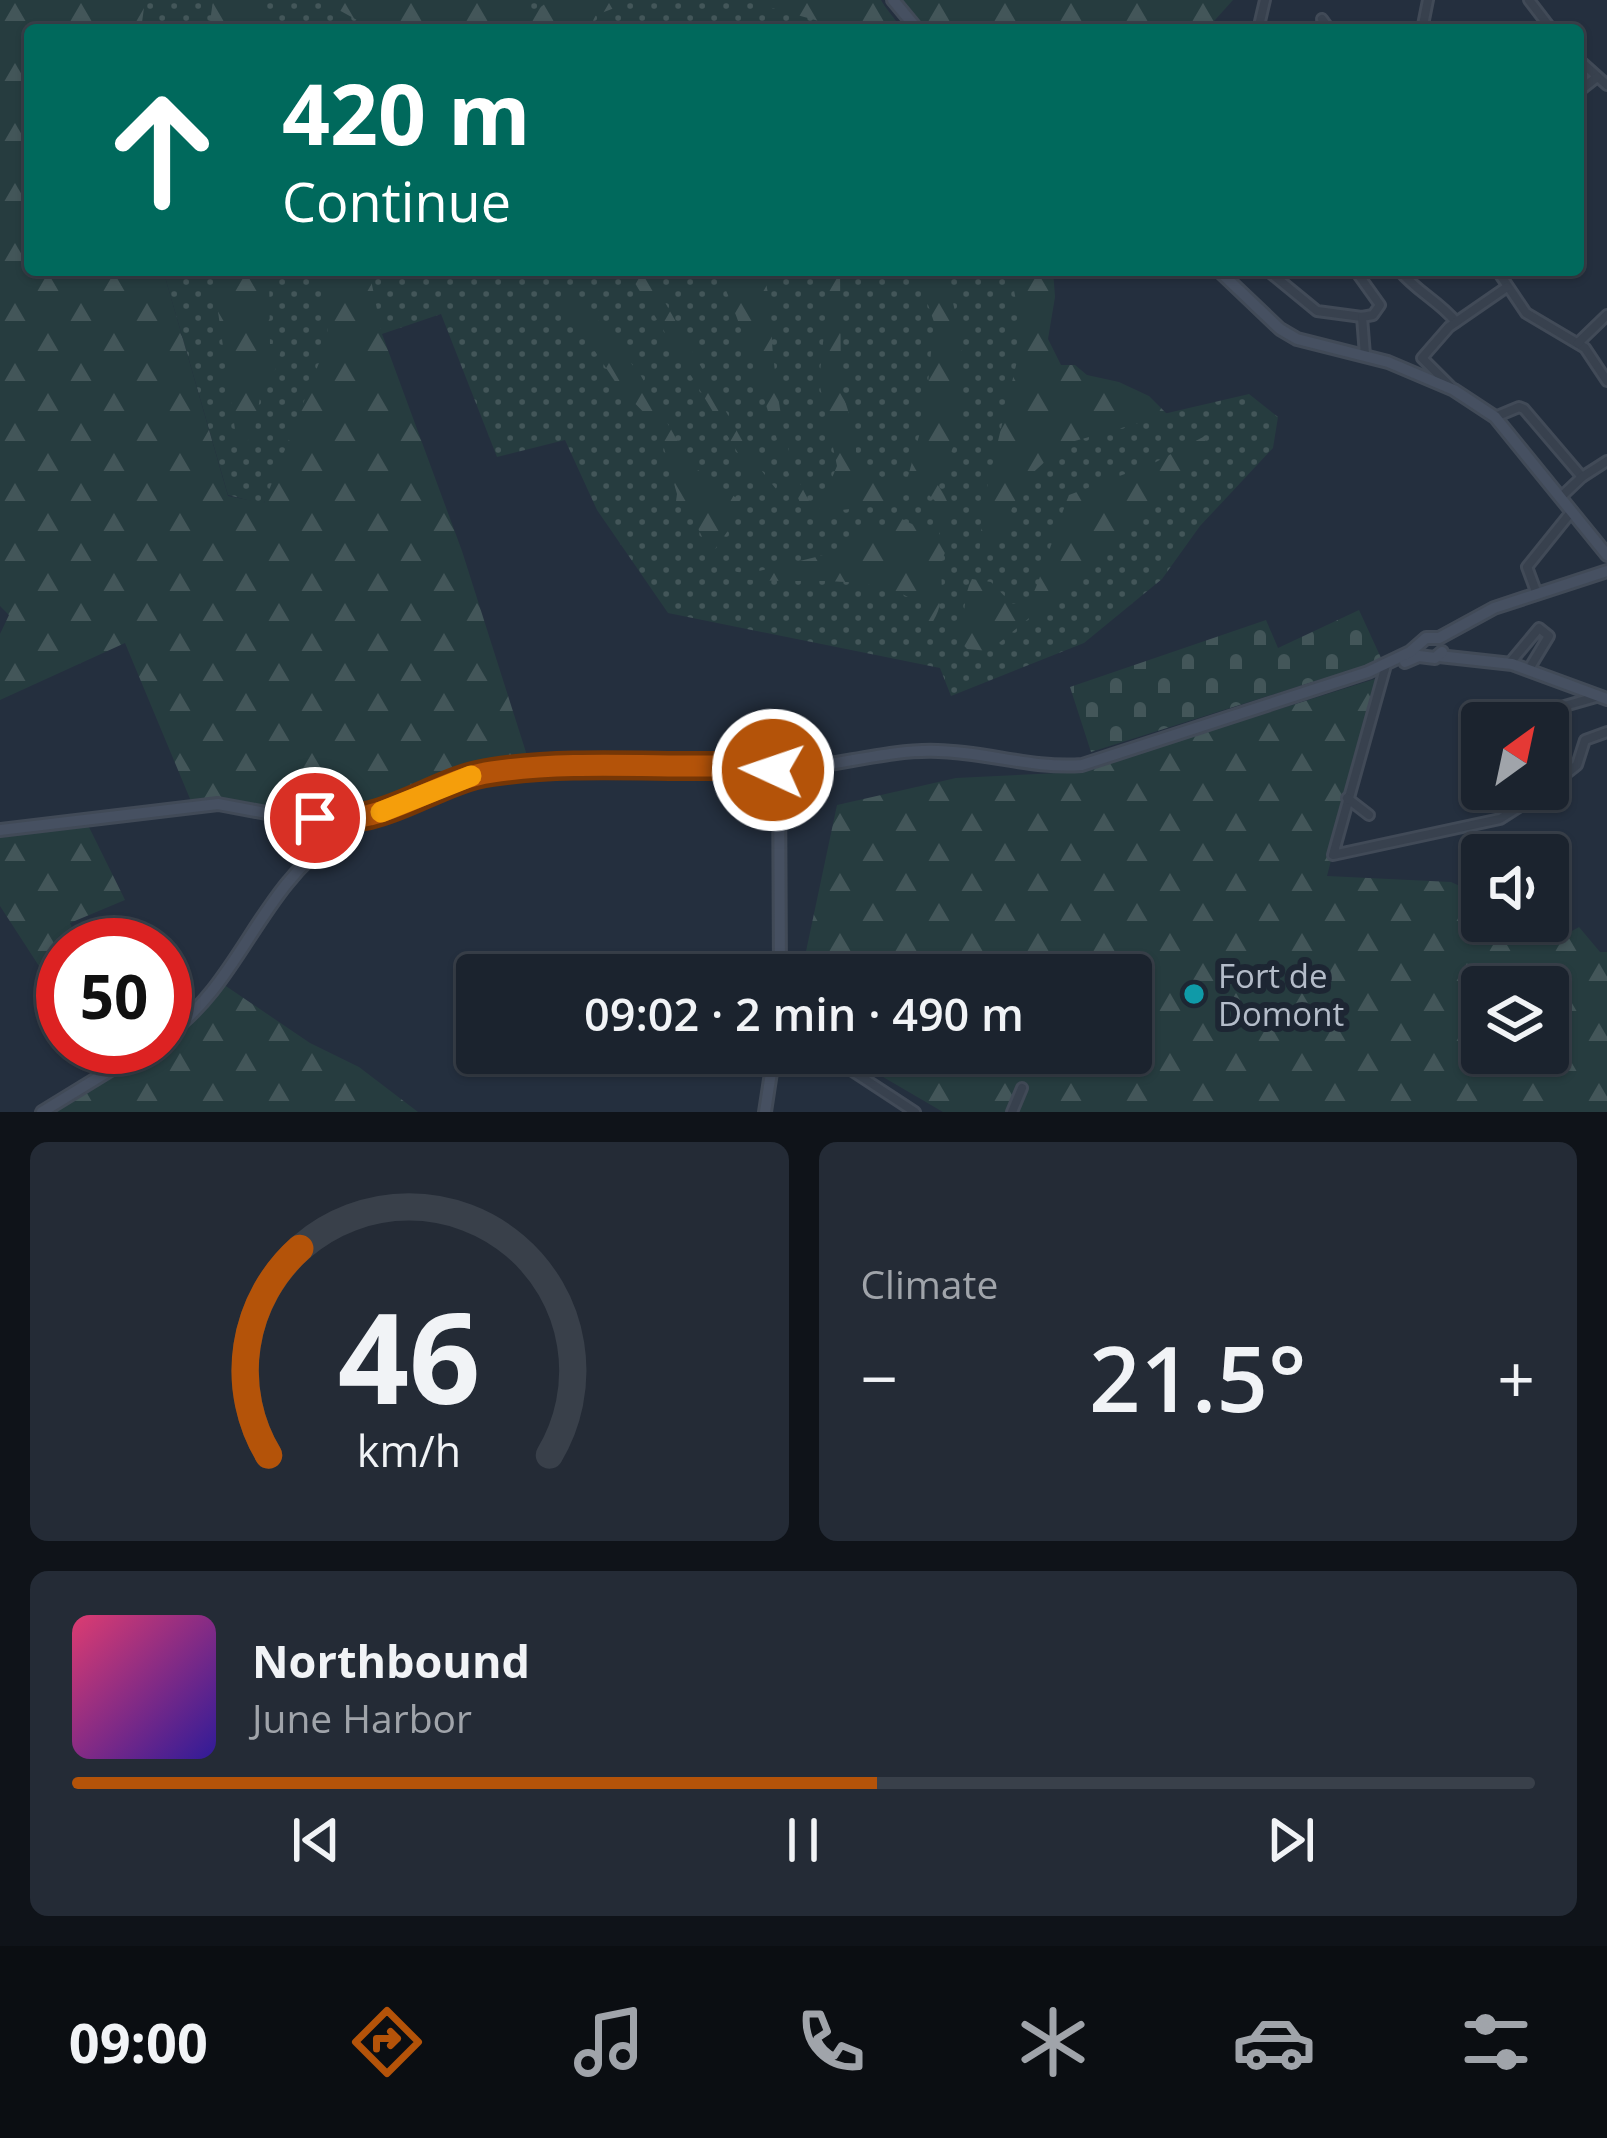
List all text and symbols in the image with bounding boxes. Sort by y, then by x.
text: 420 m [282,55,530,170]
icon: ahead [84,72,240,228]
text: Continue [282,164,511,238]
north arrow [1461,702,1569,810]
map controls [1461,702,1569,1074]
position arrow [710,707,836,833]
pin [264,767,366,869]
icon: arrive [282,785,348,851]
button: sound [1461,834,1569,942]
speed limit sign: 50 [36,918,192,1074]
place label: Fort de Domont [1218,953,1344,1036]
button: layers [1461,966,1569,1074]
marker: Fort de Domont [1181,981,1207,1007]
text: 09:02 · 2 min · 490 m [584,983,1024,1044]
text: Climate [861,1257,998,1310]
text: 46 [338,1271,481,1441]
text: 21.5° [1089,1316,1307,1438]
text: − [861,1332,898,1422]
text: + [1497,1332,1535,1422]
text: km/h [357,1420,461,1479]
text: Northbound [252,1630,530,1691]
text: June Harbor [252,1691,472,1744]
icon: previous [283,1807,349,1873]
icon: pause [770,1807,836,1873]
icon: next [1258,1807,1324,1873]
icon: directions [345,2000,429,2084]
icon: music [567,2000,651,2084]
icon: phone [789,2000,873,2084]
icon: climate [1011,2000,1095,2084]
icon: car [1232,2000,1316,2084]
icon: filters [1454,2000,1538,2084]
text: 09:00 [69,2005,208,2079]

